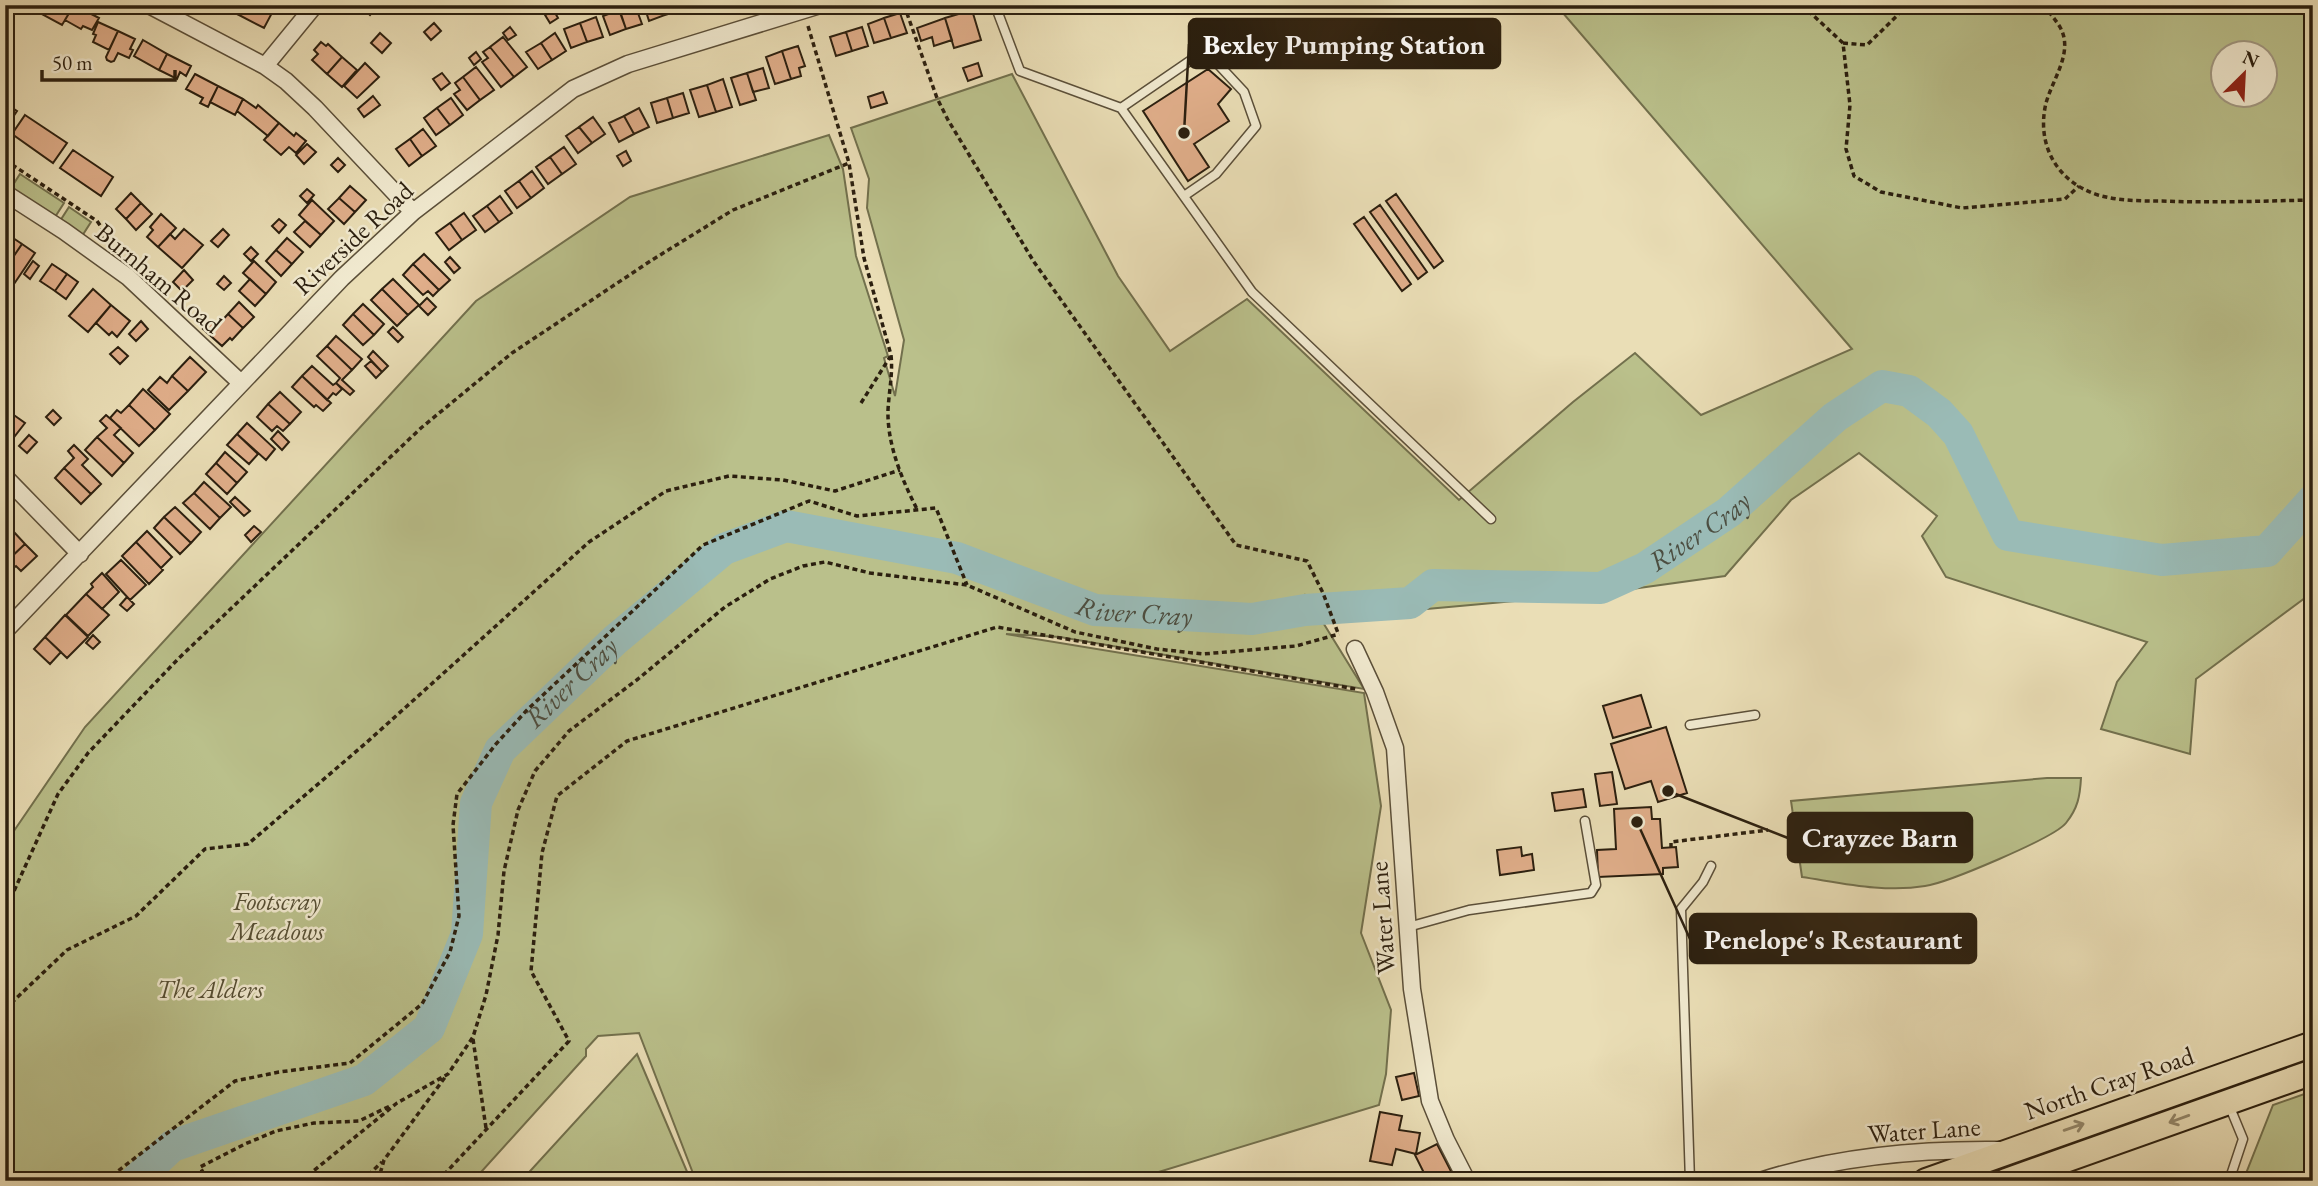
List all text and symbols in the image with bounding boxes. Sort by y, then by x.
callout: Bexley Pumping Station [1189,19,1500,68]
text: Bexley Pumping Station [1203,26,1485,62]
scale bar [42,38,175,82]
north arrow [2210,38,2280,108]
text: N [2239,44,2263,74]
text: 50 m [52,49,93,76]
street label: Riverside Road [286,173,421,302]
street label: Burnham Road [89,215,230,341]
water label: River Cray [1641,483,1758,579]
water label: River Cray [1071,586,1194,634]
water label: River Cray [516,629,626,736]
callout: Crayzee Barn [1788,813,1972,862]
text: Crayzee Barn [1802,819,1958,855]
street label: Water Lane [1361,860,1403,976]
park label: Footscray Meadows [228,884,325,948]
callout: Penelope's Restaurant [1690,914,1976,963]
text: Penelope's Restaurant [1704,921,1963,957]
park label: The Alders [157,972,264,1006]
street label: North Cray Road [2020,1038,2199,1128]
street label: Water Lane [1866,1109,1982,1151]
one-way arrow [2169,1114,2191,1126]
one-way arrow [2062,1120,2084,1132]

